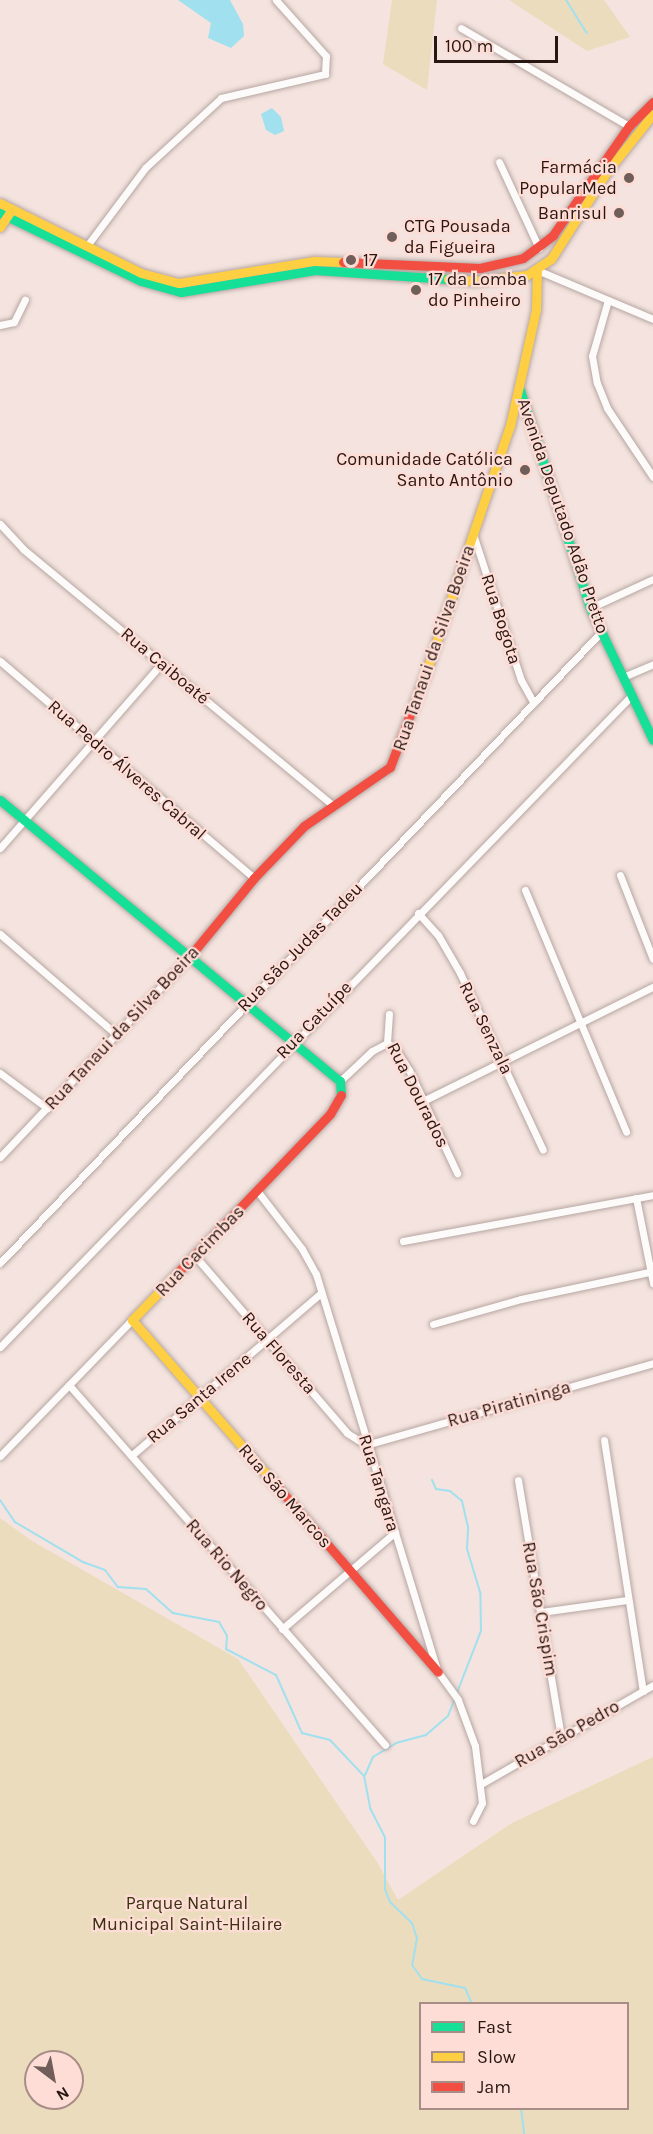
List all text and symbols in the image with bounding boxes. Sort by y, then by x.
scale bar [437,24,562,62]
text: 100 m [445,35,493,57]
place label: Farmácia PopularMed [519,157,617,200]
marker: Farmácia PopularMed [622,171,636,185]
place label: Banrisul [538,202,607,224]
marker: Banrisul [612,206,626,220]
place label: CTG Pousada da Figueira [404,216,511,258]
marker: CTG Pousada da Figueira [385,230,399,244]
place label: 17 [363,249,377,271]
marker: 17 [344,253,358,267]
place label: 17 da Lomba do Pinheiro [428,269,527,312]
marker: 17 da Lomba do Pinheiro [409,283,423,297]
street label: Avenida Deputado Adão Pretto [513,396,613,636]
place label: Comunidade Católica Santo Antônio [336,449,513,492]
marker: Comunidade Católica Santo Antônio [518,463,532,477]
street label: Rua Tanaui da Silva Boeira [389,542,479,754]
street label: Rua Bogota [476,571,526,667]
street label: Rua Caiboaté [116,623,214,709]
street label: Rua Pedro Álveres Cabral [43,695,211,845]
street label: Rua São Judas Tadeu [233,878,367,1016]
street label: Rua Tanaui da Silva Boeira [40,942,204,1114]
street label: Rua Catuípe [272,977,356,1063]
street label: Rua Senzala [454,978,518,1078]
street label: Rua Dourados [382,1039,454,1151]
street label: Rua Cacimbas [151,1201,249,1301]
street label: Rua Floresta [237,1307,321,1399]
street label: Rua Santa Irene [142,1348,256,1448]
street label: Rua Piratininga [445,1376,573,1432]
street label: Rua Tangara [354,1432,404,1534]
street label: Rua São Marcos [234,1439,336,1553]
street label: Rua Rio Negro [181,1515,273,1615]
street label: Rua São Crispim [518,1540,562,1678]
street label: Rua São Pedro [511,1695,623,1773]
park label: Parque Natural Municipal Saint-Hilaire [92,1893,282,1936]
legend [419,2002,629,2110]
text: Fast [477,2016,512,2038]
text: Slow [477,2046,516,2068]
north arrow [24,2050,84,2110]
text: Jam [477,2076,511,2098]
text: N [53,2083,73,2105]

